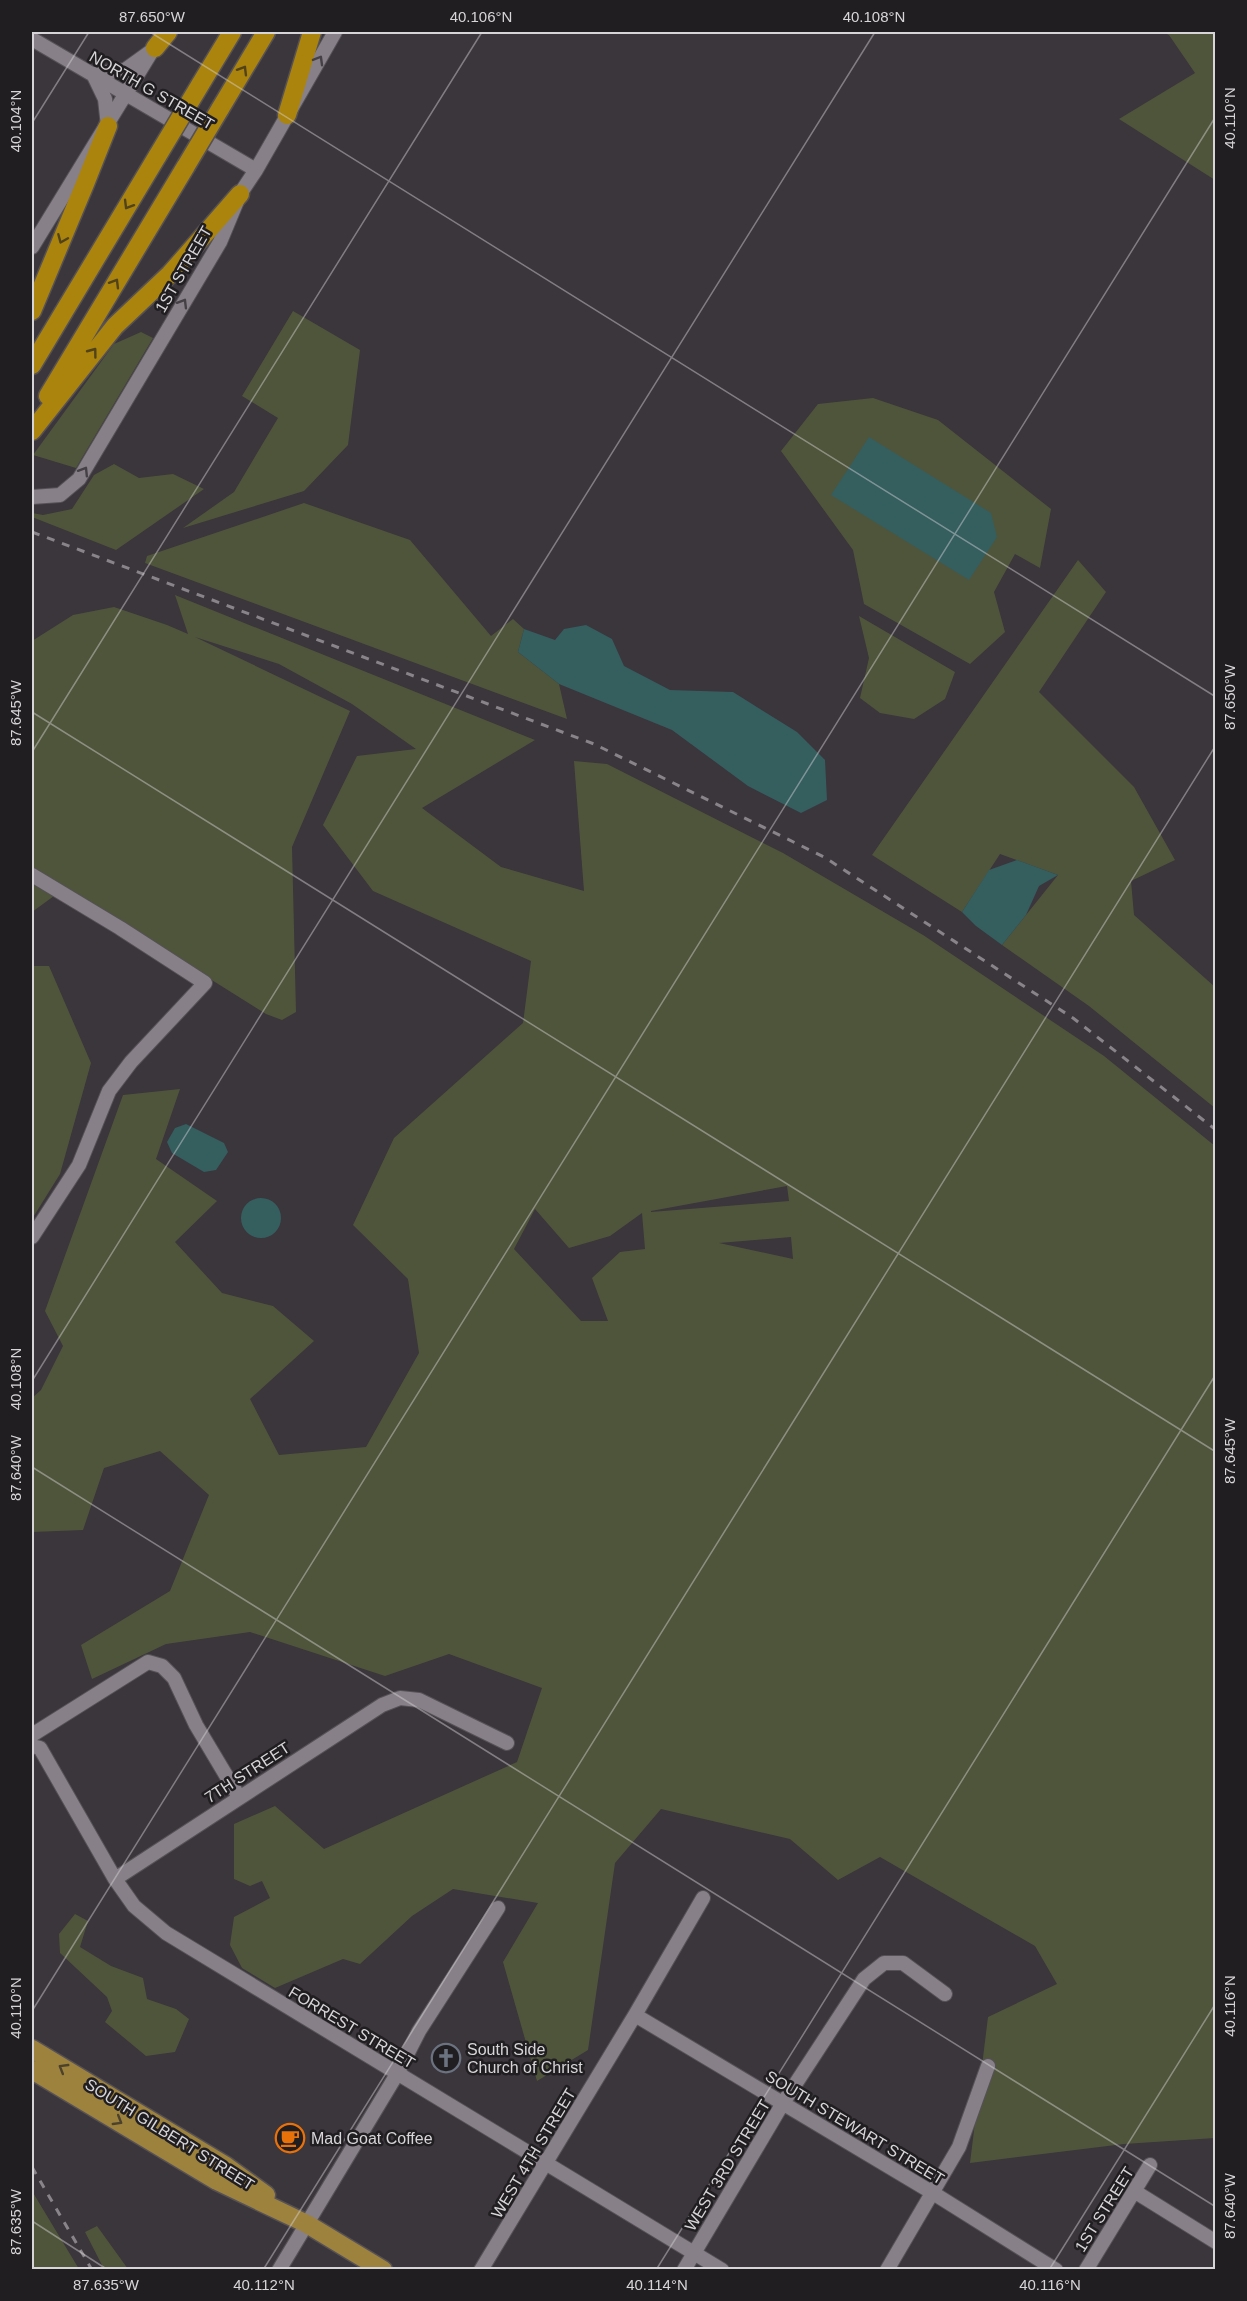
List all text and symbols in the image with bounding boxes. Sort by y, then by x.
text: 87.650°W [119,8,186,25]
text: 40.106°N [450,8,512,25]
text: 40.108°N [843,8,905,25]
street label: NORTH G STREET [86,48,217,133]
one-way arrow [312,56,323,66]
one-way arrow [236,66,247,76]
text: 40.110°N [1221,87,1238,149]
text: 40.104°N [7,90,24,152]
one-way arrow [123,199,135,209]
street label: 1ST STREET [152,223,215,315]
one-way arrow [57,232,69,243]
one-way arrow [108,279,120,289]
one-way arrow [176,299,188,309]
one-way arrow [86,348,97,359]
one-way arrow [76,467,88,477]
text: 87.650°W [1221,663,1238,730]
text: 87.645°W [7,679,24,746]
text: 40.108°N [7,1348,24,1410]
text: 87.645°W [1221,1417,1238,1484]
text: 87.640°W [7,1434,24,1501]
street label: 7TH STREET [202,1739,293,1806]
text: 40.116°N [1221,1975,1238,2037]
text: 40.110°N [7,1977,24,2039]
street label: FORREST STREET [286,1983,418,2072]
place label: South Side Church of Christ [467,2041,583,2076]
church icon: South Side Church of Christ [430,2042,462,2074]
one-way arrow [59,2063,69,2075]
street label: SOUTH STEWART STREET [762,2067,947,2188]
street label: SOUTH GILBERT STREET [82,2075,257,2194]
street label: WEST 4TH STREET [488,2085,579,2221]
street label: WEST 3RD STREET [682,2096,773,2234]
one-way arrow [112,2114,122,2126]
cafe icon: Mad Goat Coffee [274,2122,306,2154]
place label: Mad Goat Coffee [311,2130,433,2147]
street label: 1ST STREET [1072,2164,1137,2255]
text: 87.640°W [1221,2172,1238,2239]
text: 87.635°W [7,2188,24,2255]
text: 87.635°W [73,2276,140,2293]
text: 40.112°N [233,2276,295,2293]
text: 40.114°N [626,2276,688,2293]
text: 40.116°N [1019,2276,1081,2293]

